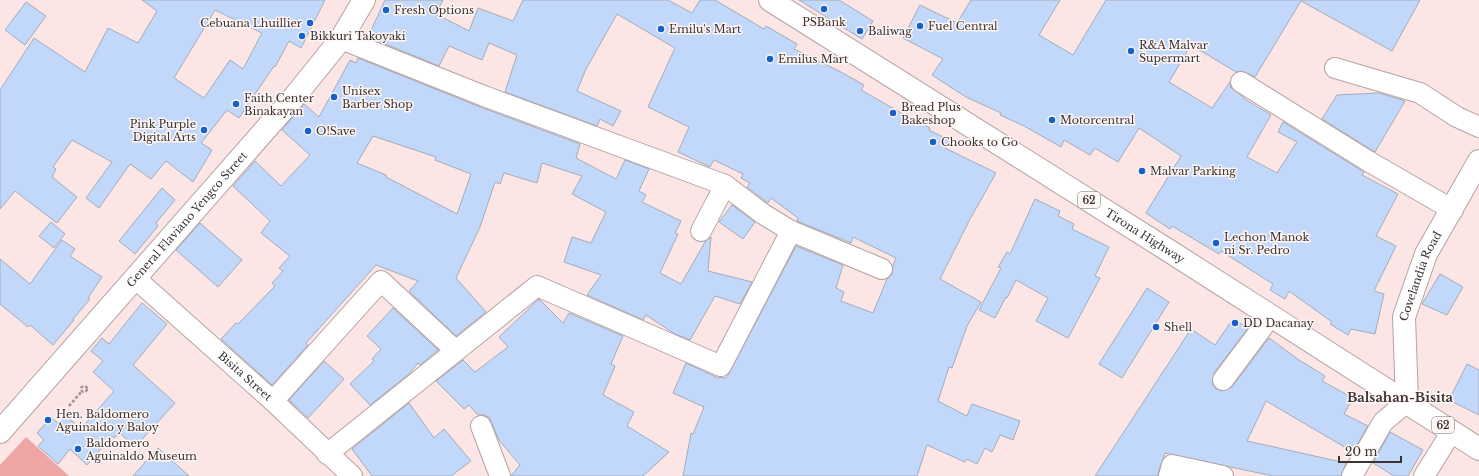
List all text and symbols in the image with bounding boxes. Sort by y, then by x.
place label: Fresh Options [394,3,474,17]
marker: PSBank [819,4,829,14]
marker: Fresh Options [381,5,391,15]
place label: PSBank [802,15,846,29]
place label: Cebuana Lhuillier [200,16,303,30]
marker: Cebuana Lhuillier [305,18,315,28]
place label: Fuel Central [928,19,998,33]
marker: Fuel Central [915,21,925,31]
place label: Emilu's Mart [669,22,742,36]
marker: Emilu's Mart [656,24,666,34]
place label: Baliwag [868,24,912,38]
marker: Baliwag [855,26,865,36]
place label: Bikkuri Takoyaki [310,29,406,43]
marker: Bikkuri Takoyaki [297,31,307,41]
place label: R&A Malvar Supermart [1139,38,1209,65]
marker: R&A Malvar Supermart [1126,46,1136,56]
place label: Emilus Mart [778,52,849,66]
marker: Emilus Mart [765,54,775,64]
place label: Unisex Barber Shop [342,84,413,111]
place label: Faith Center Binakayan [244,91,315,118]
marker: Unisex Barber Shop [329,92,339,102]
marker: Faith Center Binakayan [231,99,241,109]
place label: Bread Plus Bakeshop [901,100,961,127]
marker: Bread Plus Bakeshop [888,108,898,118]
place label: Motorcentral [1060,113,1135,127]
marker: Motorcentral [1047,115,1057,125]
place label: Pink Purple Digital Arts [130,117,196,144]
place label: O!Save [316,124,356,138]
marker: Pink Purple Digital Arts [199,125,209,135]
marker: O!Save [303,126,313,136]
place label: Chooks to Go [941,135,1018,149]
marker: Chooks to Go [928,137,938,147]
street label: General Flaviano Yengco Street [123,148,250,290]
place label: Malvar Parking [1150,164,1236,178]
marker: Malvar Parking [1137,166,1147,176]
road number: 62 [1078,192,1100,208]
street label: Tirona Highway [1103,205,1187,266]
street label: Covelandia Road [1396,228,1445,323]
place label: Lechon Manok ni Sr. Pedro [1224,230,1310,257]
marker: Lechon Manok ni Sr. Pedro [1211,238,1221,248]
place label: DD Dacanay [1243,316,1314,330]
marker: DD Dacanay [1230,318,1240,328]
place label: Shell [1164,320,1193,334]
marker: Shell [1151,322,1161,332]
street label: Bisita Street [215,348,275,404]
district label: Balsahan-Bisita [1347,389,1454,406]
place label: Hen. Baldomero Aguinaldo y Baloy [55,407,159,434]
marker: Hen. Baldomero Aguinaldo y Baloy [43,415,53,425]
road number: 62 [1432,417,1454,433]
place label: Baldomero Aguinaldo Museum [85,436,197,463]
scale bar [1339,438,1401,464]
marker: Baldomero Aguinaldo Museum [73,444,83,454]
text: 20 m [1345,444,1377,459]

